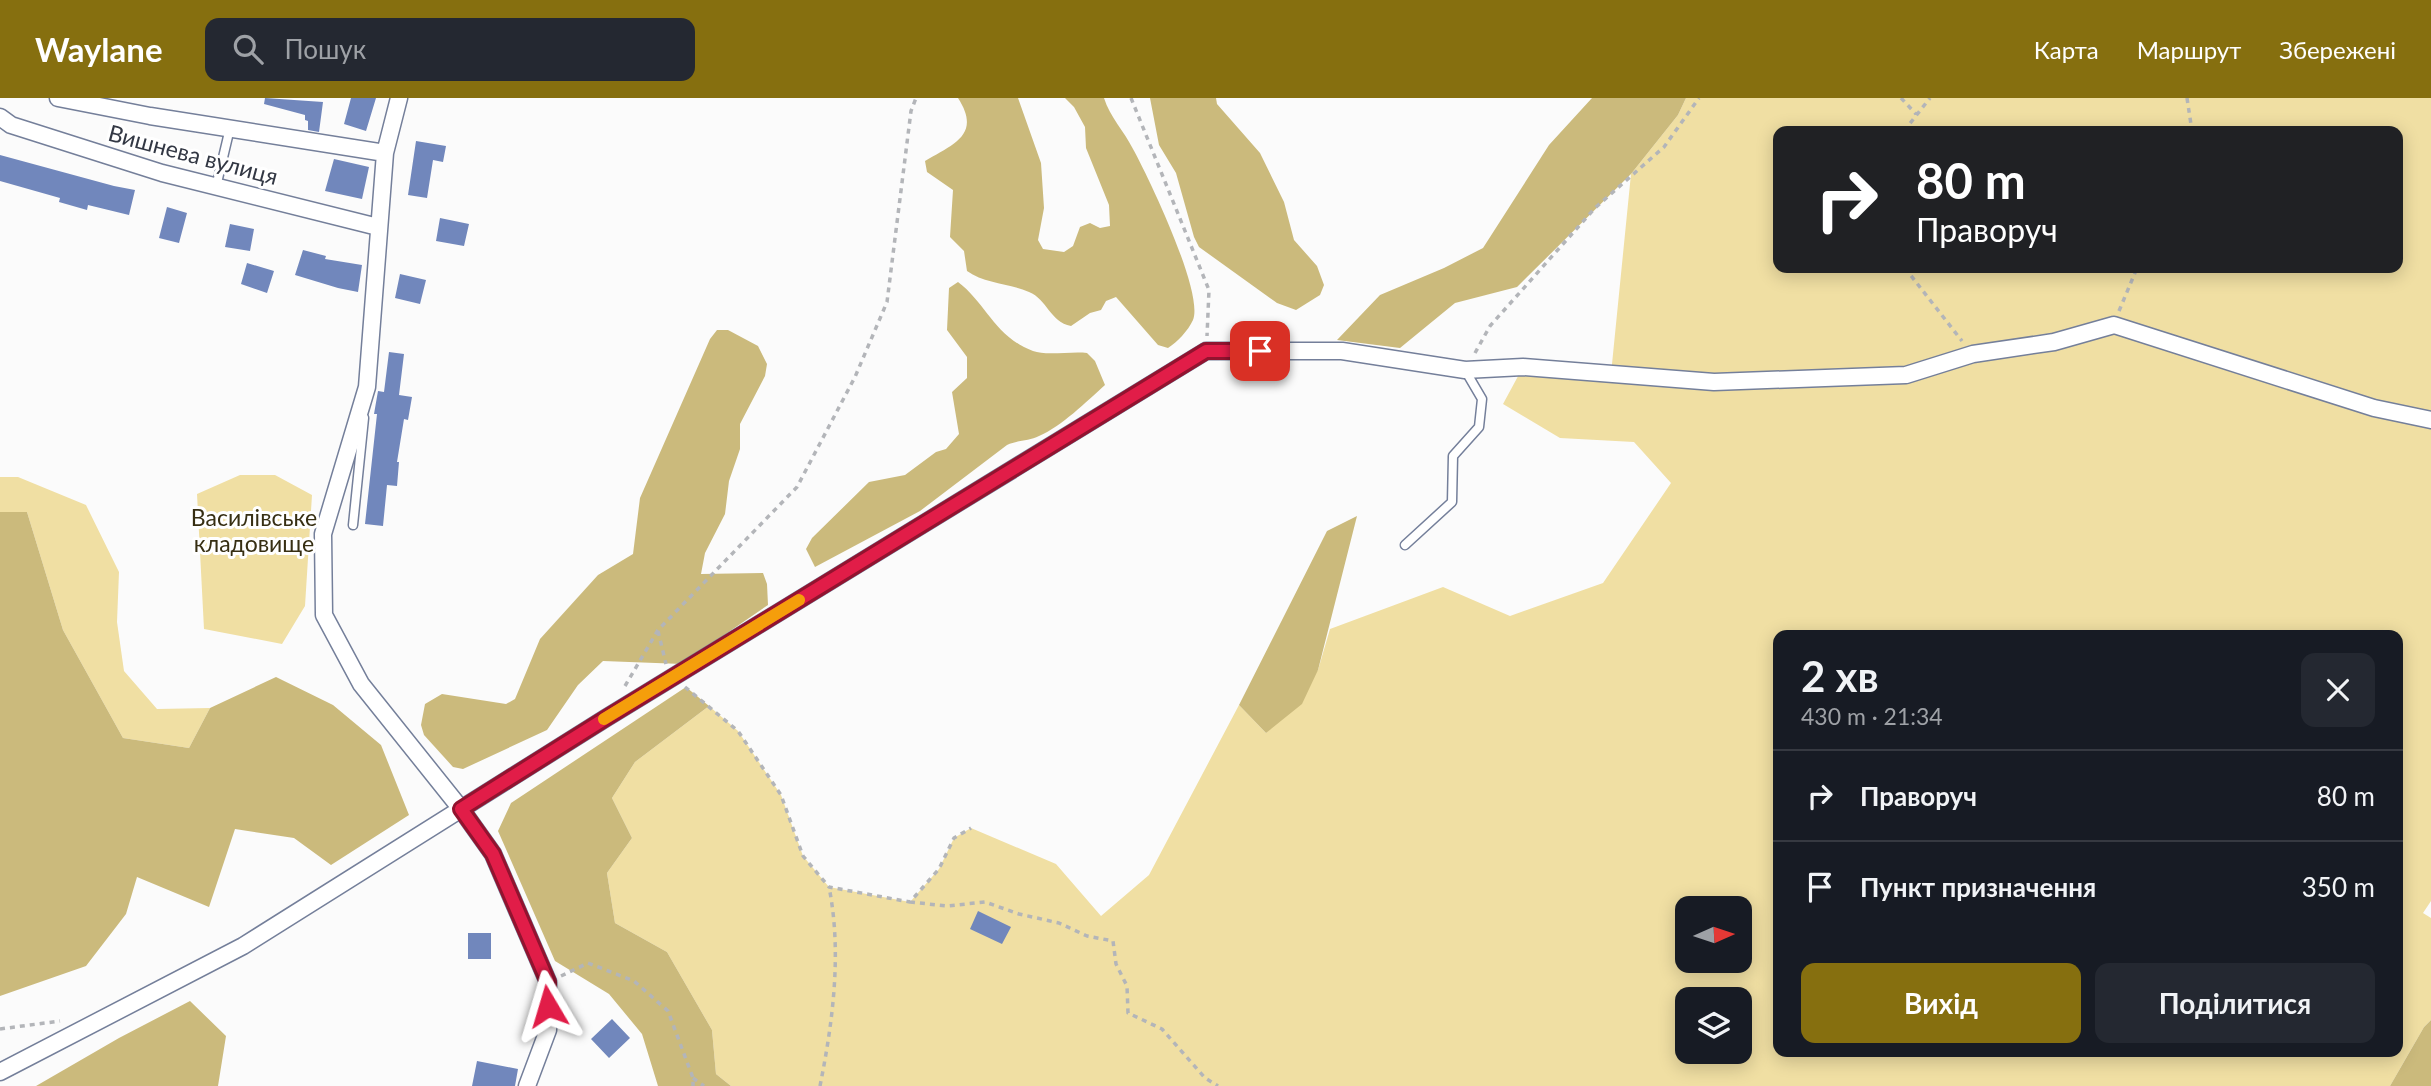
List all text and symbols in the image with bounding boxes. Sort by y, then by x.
search box [205,18,695,81]
text: Waylane [35,29,163,69]
icon: search [229,30,267,68]
text: Пошук [285,33,366,65]
text: Карта [2034,35,2099,64]
text: Маршрут [2137,35,2241,64]
text: Збережені [2279,35,2396,64]
street label: Вишнева вулиця [105,118,281,190]
text: 80 m [1916,151,2026,209]
icon: right [1801,154,1892,245]
text: Праворуч [1916,210,2058,249]
pin [1230,321,1290,381]
icon: arrive [1241,332,1279,370]
park label: Василівське кладовище [191,503,317,557]
text: 2 хв [1801,651,1879,701]
button: close [2301,653,2375,727]
text: 430 m · 21:34 [1801,702,1943,730]
icon: right [1801,777,1839,815]
text: Праворуч [1860,780,1977,812]
text: 80 m [2317,780,2375,812]
icon: arrive [1801,868,1839,906]
text: Пункт призначення [1860,871,2096,903]
text: 350 m [2302,871,2375,903]
north arrow [1675,896,1752,973]
map controls [1675,896,1752,1064]
button: Вихід [1801,963,2081,1043]
button: Поділитися [2095,963,2375,1043]
position arrow [511,969,585,1043]
button: layers [1675,987,1752,1064]

